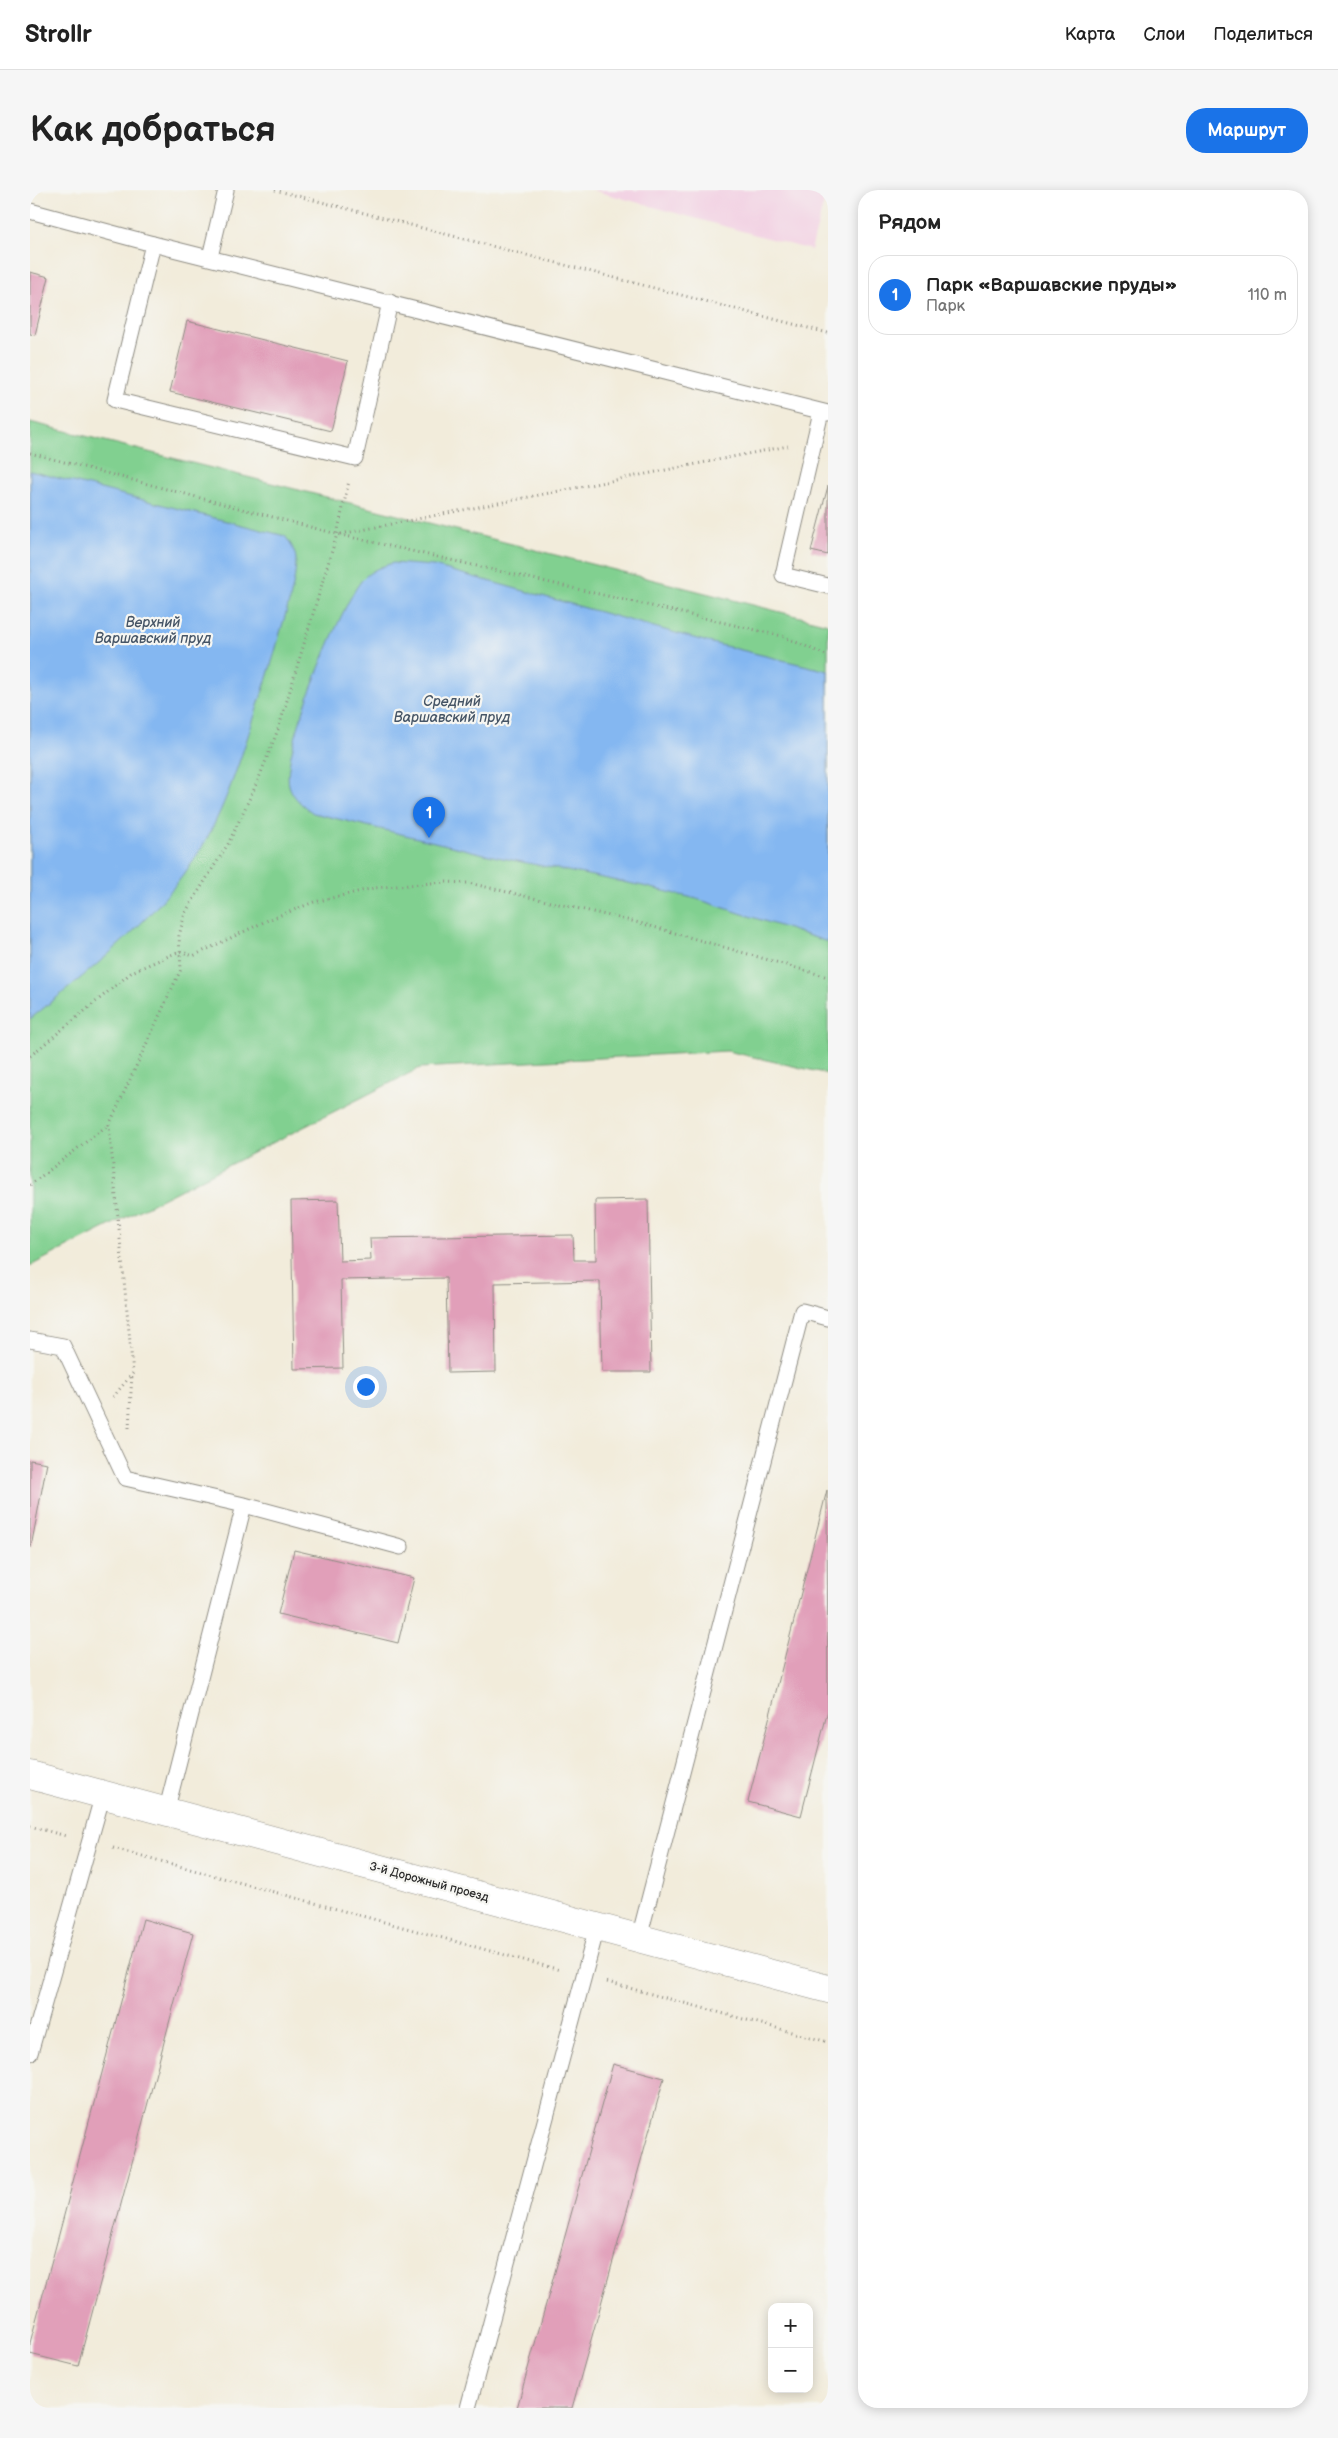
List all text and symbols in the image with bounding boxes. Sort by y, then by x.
text: Strollr [25,20,92,49]
text: Карта [1065,24,1115,45]
text: Слои [1143,24,1185,45]
text: Поделиться [1213,24,1313,45]
button: Маршрут [1186,108,1308,153]
text: Как добраться [30,109,276,152]
text: Рядом [878,210,941,235]
text: Парк «Варшавские пруды» [926,274,1177,297]
text: 1 [892,286,898,305]
text: 110 m [1248,286,1287,305]
text: Парк [926,297,965,316]
water label: Верхний Варшавский пруд [95,614,212,647]
water label: Средний Варшавский пруд [394,693,511,726]
pin: 1 [413,797,445,838]
your location [353,1374,379,1400]
street label: 3-й Дорожный проезд [368,1859,491,1905]
map controls [768,2303,813,2393]
button: + [768,2303,813,2348]
button: − [768,2348,813,2393]

